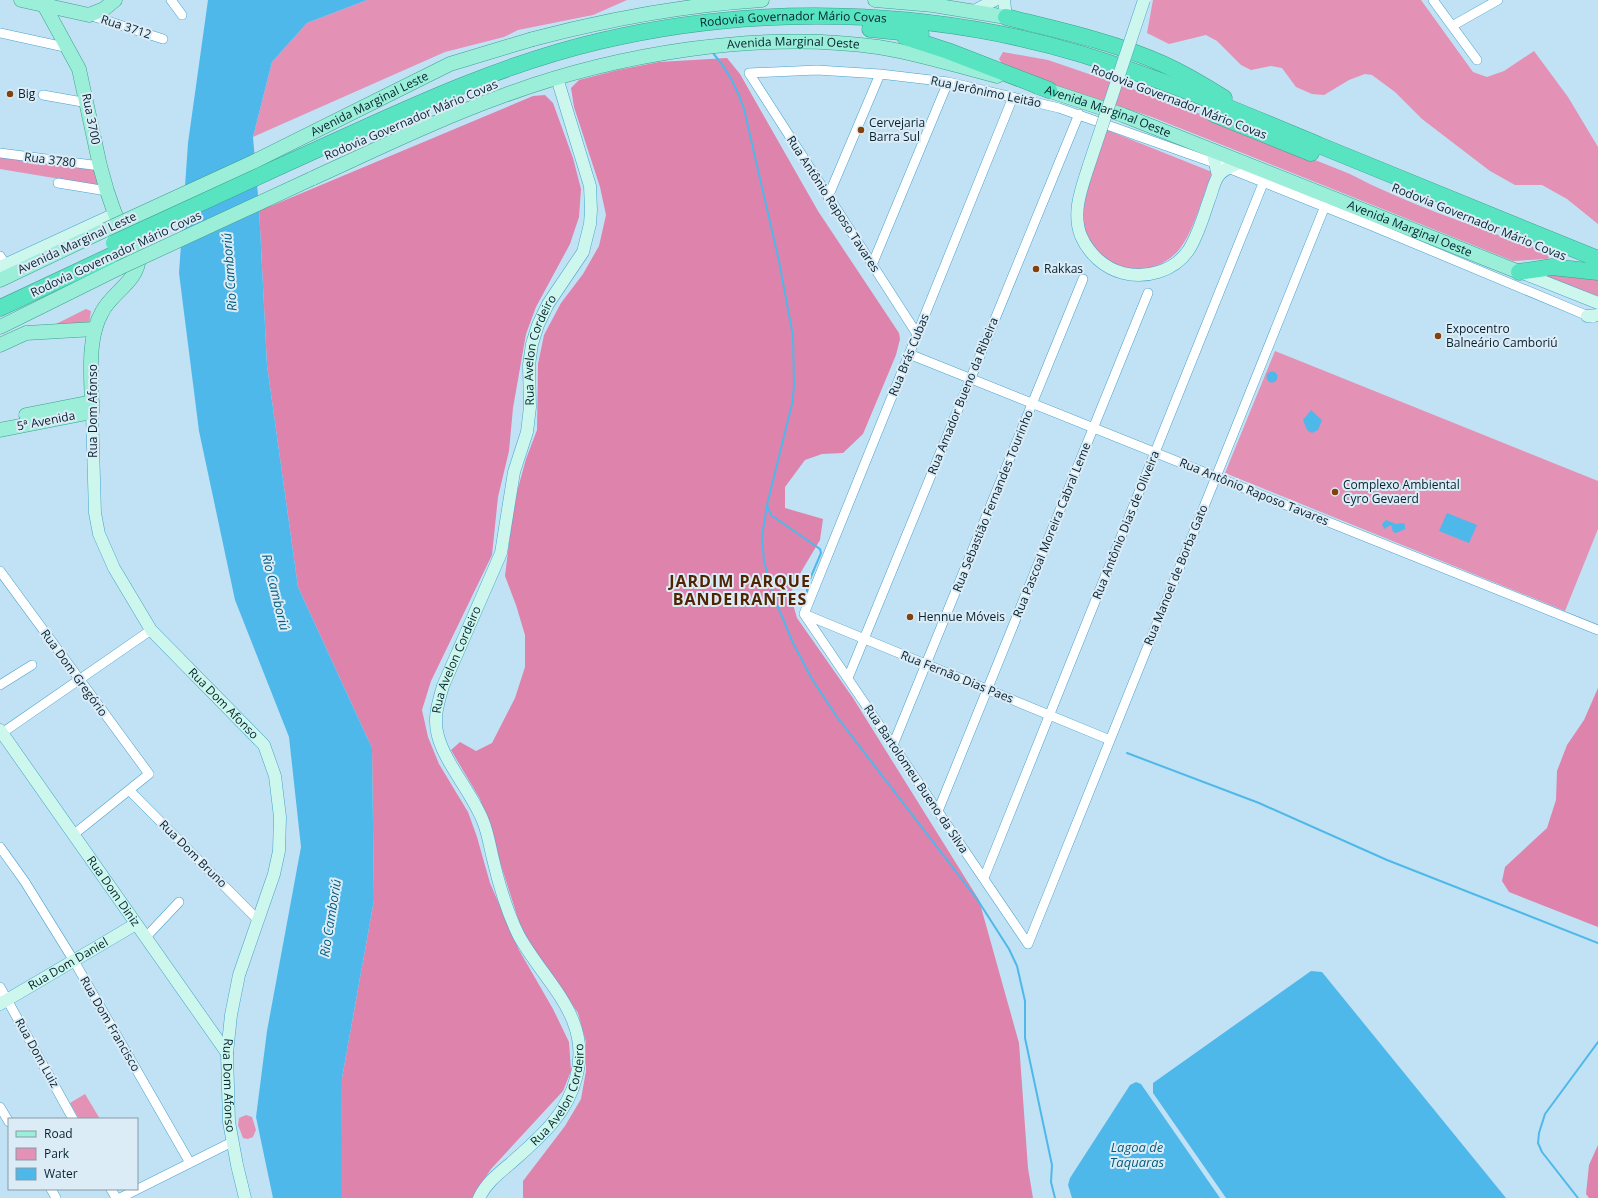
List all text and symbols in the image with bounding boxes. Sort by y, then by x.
street label: Rodovia Governador Mário Covas [699,7,888,31]
street label: Rua 3712 [99,10,154,43]
street label: Avenida Marginal Oeste [726,32,861,53]
street label: Rodovia Governador Mário Covas [1089,60,1270,143]
street label: Avenida Marginal Leste [307,67,431,140]
street label: Rua Jerônimo Leitão [929,71,1043,112]
street label: Rodovia Governador Mário Covas [321,75,500,164]
street label: Avenida Marginal Oeste [1043,81,1174,141]
place label: Big [18,85,36,102]
marker: Big [5,89,15,99]
street label: Rua 3700 [78,92,105,146]
place label: Cervejaria Barra Sul [869,114,925,145]
marker: Cervejaria Barra Sul [856,125,866,135]
street label: Rua Antônio Raposo Tavares [783,132,884,276]
street label: Rua 3780 [23,148,77,171]
street label: Rodovia Governador Mário Covas [1389,179,1569,265]
street label: Avenida Marginal Oeste [1345,196,1475,261]
street label: Rodovia Governador Mário Covas [27,206,204,301]
street label: Avenida Marginal Leste [14,207,139,278]
water label: Rio Camboriú [217,232,241,312]
place label: Rakkas [1044,260,1083,277]
marker: Rakkas [1031,264,1041,274]
street label: Rua Avelon Cordeiro [520,291,560,406]
street label: Rua Brás Cubas [884,311,933,398]
street label: Rua Amador Bueno da Ribeira [923,315,1002,477]
place label: Expocentro Balneário Camboriú [1446,320,1558,351]
marker: Expocentro Balneário Camboriú [1433,331,1443,341]
street label: Rua Dom Afonso [84,364,101,458]
street label: 5ª Avenida [15,407,76,434]
street label: Rua Sebastião Fernandes Tourinho [948,407,1037,594]
street label: Rua Pascoal Moreira Cabral Leme [1009,439,1095,620]
street label: Rua Antônio Dias de Oliveira [1088,448,1163,602]
street label: Rua Antônio Raposo Tavares [1177,454,1332,529]
place label: Complexo Ambiental Cyro Gevaerd [1343,476,1460,507]
marker: Complexo Ambiental Cyro Gevaerd [1330,487,1340,497]
street label: Rua Manoel de Borba Gato [1139,502,1212,648]
water label: Rio Camboriú [258,552,294,633]
district label: JARDIM PARQUE BANDEIRANTES [667,570,811,610]
street label: Rua Avelon Cordeiro [427,603,485,715]
place label: Hennue Móveis [918,608,1005,625]
marker: Hennue Móveis [905,612,915,622]
street label: Rua Dom Gregório [37,626,112,720]
street label: Rua Fernão Dias Paes [898,646,1016,707]
street label: Rua Dom Afonso [185,664,263,743]
street label: Rua Bartolomeu Bueno da Silva [860,701,973,856]
street label: Rua Dom Bruno [156,816,231,891]
street label: Rua Dom Diniz [83,852,145,930]
water label: Rio Camboriú [315,877,345,958]
street label: Rua Dom Daniel [25,933,111,994]
street label: Rua Dom Francisco [76,973,145,1074]
street label: Rua Dom Luiz [11,1015,64,1091]
street label: Rua Dom Afonso [219,1038,240,1134]
street label: Rua Avelon Cordeiro [526,1043,588,1149]
legend [8,1118,138,1190]
text: Road [44,1125,73,1142]
water label: Lagoa de Taquaras [1110,1138,1165,1171]
text: Park [44,1145,70,1162]
text: Water [44,1165,78,1182]

